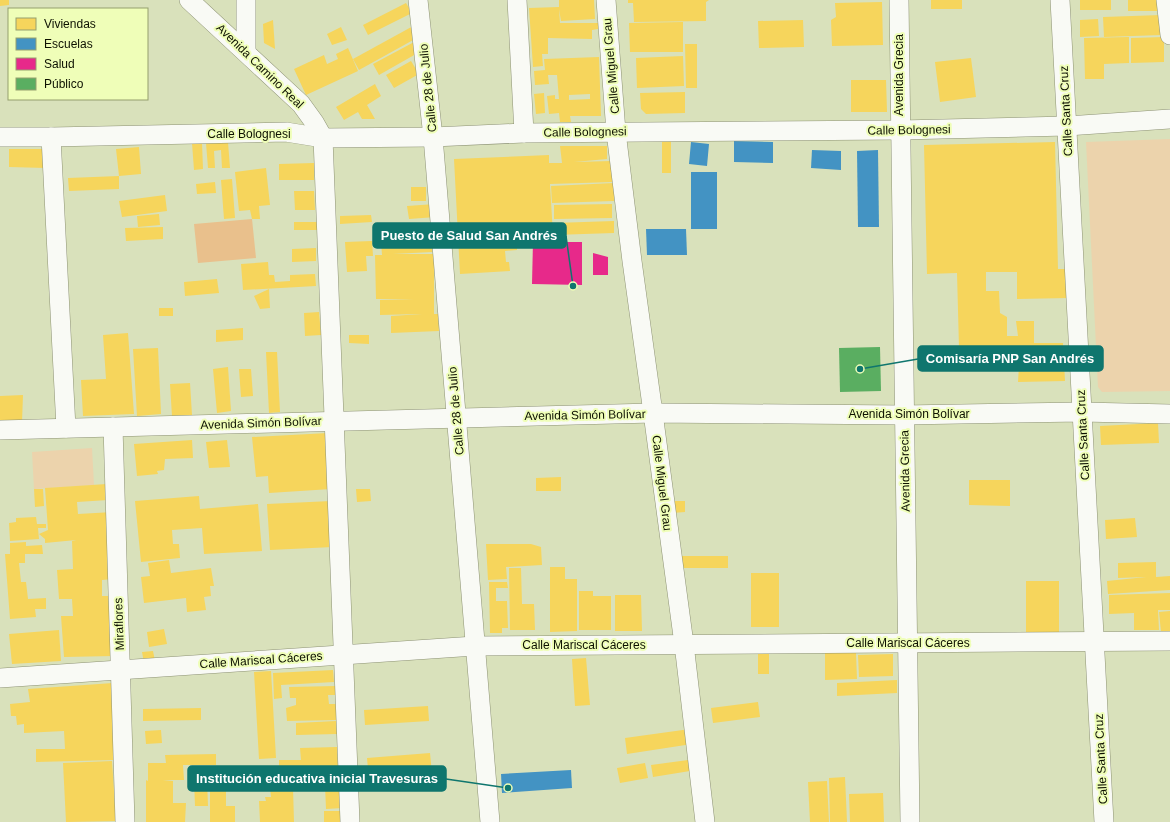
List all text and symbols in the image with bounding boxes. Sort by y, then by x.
legend [8,8,148,100]
text: Viviendas [44,17,96,31]
street label: Calle Miguel Grau [600,18,622,114]
street label: Avenida Camino Real [213,21,307,111]
street label: Avenida Grecia [892,34,906,116]
text: Escuelas [44,37,93,51]
street label: Calle 28 de Julio [416,43,440,133]
text: Salud [44,57,75,71]
street label: Calle Santa Cruz [1057,65,1075,157]
text: Público [44,77,84,91]
street label: Calle Bolognesi [867,122,951,138]
street label: Calle Bolognesi [543,124,627,140]
street label: Calle Bolognesi [207,127,291,141]
callout: Puesto de Salud San Andrés [373,223,566,248]
text: Puesto de Salud San Andrés [381,228,557,243]
callout: Comisaría PNP San Andrés [918,346,1103,371]
text: Comisaría PNP San Andrés [926,351,1094,366]
street label: Calle 28 de Julio [445,366,467,456]
street label: Calle Santa Cruz [1074,389,1092,481]
street label: Avenida Simón Bolívar [524,407,646,423]
street label: Avenida Simón Bolívar [848,407,970,421]
street label: Avenida Simón Bolívar [200,414,322,432]
street label: Avenida Grecia [897,430,913,512]
street label: Calle Miguel Grau [649,434,675,532]
street label: Miraflores [111,597,127,651]
street label: Calle Mariscal Cáceres [846,636,970,650]
street label: Calle Mariscal Cáceres [522,638,646,652]
street label: Calle Mariscal Cáceres [199,649,323,671]
street label: Calle Santa Cruz [1092,713,1110,805]
callout: Institución educativa inicial Travesuras [188,766,446,791]
text: Institución educativa inicial Travesuras [196,771,438,786]

